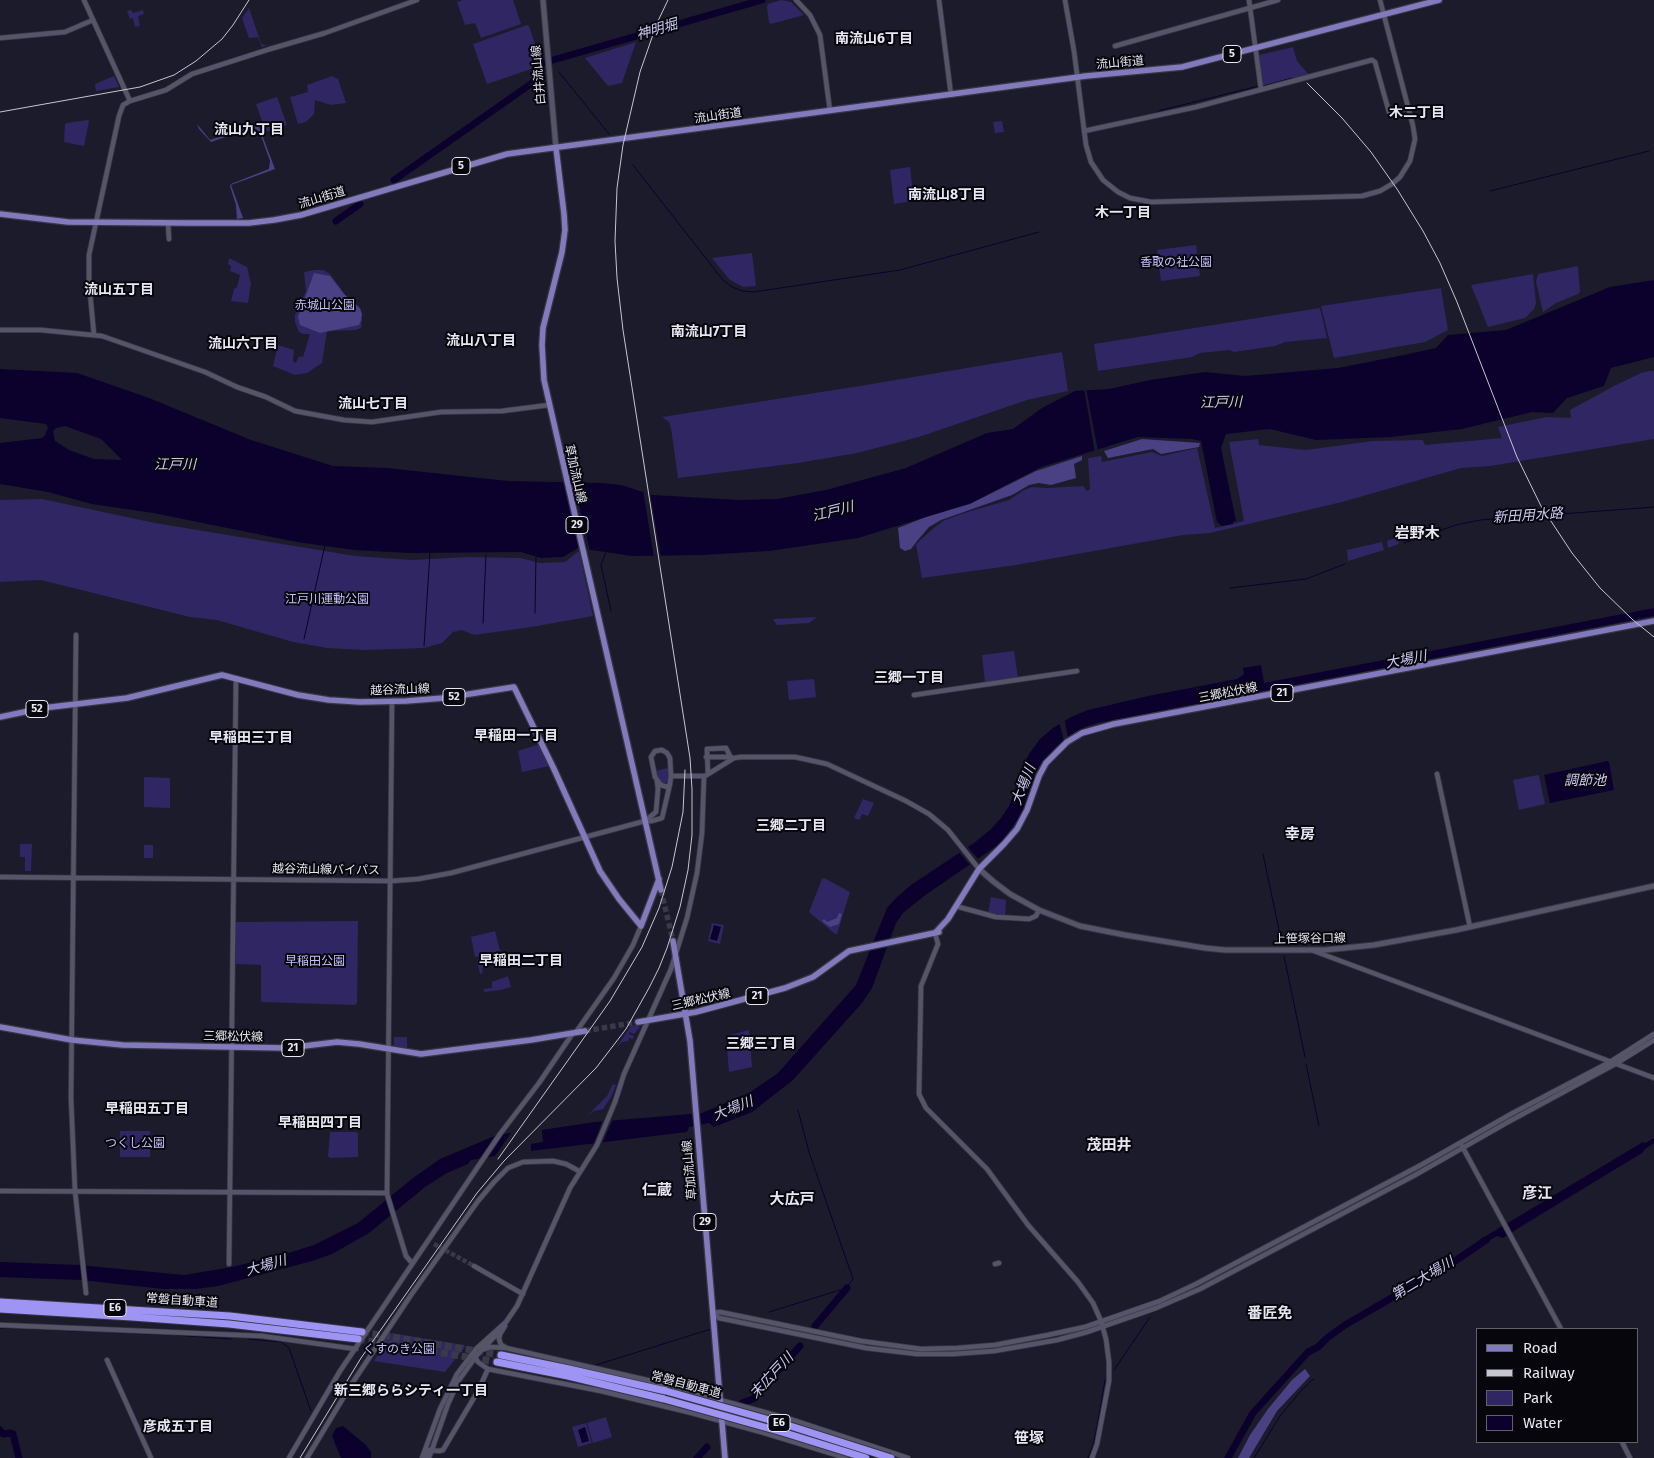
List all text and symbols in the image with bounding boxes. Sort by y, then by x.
water label: 神明堀 [634,16,680,44]
district label: 南流山6丁目 [835,31,913,47]
street label: 白井流山線 [529,44,549,106]
road number: 5 [1223,46,1241,62]
street label: 流山街道 [1095,54,1145,72]
district label: 木二丁目 [1389,105,1445,121]
street label: 流山街道 [693,106,743,126]
district label: 流山九丁目 [214,122,284,138]
road number: 5 [452,158,470,175]
street label: 流山街道 [297,184,347,212]
district label: 南流山8丁目 [908,187,986,203]
district label: 木一丁目 [1095,205,1151,221]
park label: 香取の社公園 [1140,256,1212,270]
district label: 流山五丁目 [84,282,154,298]
park label: 赤城山公園 [295,299,355,313]
district label: 南流山7丁目 [671,324,747,340]
district label: 流山八丁目 [446,333,516,349]
district label: 流山六丁目 [208,336,278,352]
water label: 江戸川 [1200,394,1242,412]
district label: 流山七丁目 [338,396,408,412]
street label: 草加流山線 [561,443,589,505]
water label: 江戸川 [154,457,196,473]
water label: 江戸川 [811,499,855,525]
water label: 新田用水路 [1492,505,1564,527]
road number: 29 [566,516,588,534]
district label: 岩野木 [1395,525,1439,543]
park label: 江戸川運動公園 [285,593,369,607]
water label: 大場川 [1384,648,1428,672]
district label: 三郷一丁目 [874,670,944,686]
street label: 三郷松伏線 [1197,680,1259,706]
street label: 越谷流山線 [370,682,430,698]
road number: 21 [1271,684,1293,701]
road number: 52 [443,689,465,706]
road number: 52 [26,701,48,718]
district label: 早稲田一丁目 [474,728,558,744]
district label: 早稲田三丁目 [209,730,293,746]
water label: 大場川 [1009,762,1039,808]
water label: 調節池 [1564,773,1606,789]
district label: 三郷二丁目 [756,818,826,834]
district label: 幸房 [1285,826,1315,844]
street label: 越谷流山線バイパス [272,862,380,878]
street label: 上笹塚谷口線 [1274,931,1346,947]
district label: 早稲田二丁目 [479,953,563,969]
park label: 早稲田公園 [285,955,345,969]
street label: 三郷松伏線 [670,986,732,1014]
road number: 21 [746,988,768,1004]
street label: 三郷松伏線 [203,1029,263,1045]
district label: 三郷三丁目 [726,1036,796,1052]
road number: 21 [282,1040,304,1056]
water label: 大場川 [710,1093,756,1125]
district label: 早稲田五丁目 [105,1101,189,1117]
district label: 早稲田四丁目 [278,1115,362,1131]
park label: つくし公園 [105,1137,165,1151]
district label: 茂田井 [1087,1137,1131,1155]
street label: 草加流山線 [680,1139,700,1201]
district label: 仁蔵 [642,1182,672,1200]
district label: 彦江 [1522,1185,1552,1203]
district label: 大広戸 [770,1191,814,1209]
road number: 29 [694,1214,716,1230]
water label: 大場川 [243,1252,289,1280]
water label: 第二大場川 [1389,1254,1457,1304]
street label: 常磐自動車道 [146,1291,218,1311]
road number: E6 [104,1300,126,1316]
district label: 番匠免 [1248,1305,1292,1323]
legend [1476,1328,1639,1443]
text: Road [1523,1339,1558,1357]
park label: くすのき公園 [363,1343,435,1357]
water label: 末広戸川 [747,1350,797,1402]
text: Railway [1523,1364,1575,1382]
street label: 常磐自動車道 [649,1369,723,1401]
district label: 新三郷ららシティ一丁目 [334,1383,488,1399]
text: Park [1523,1389,1553,1407]
text: Water [1523,1414,1562,1432]
road number: E6 [768,1415,790,1432]
district label: 彦成五丁目 [143,1419,213,1435]
district label: 笹塚 [1014,1430,1044,1448]

